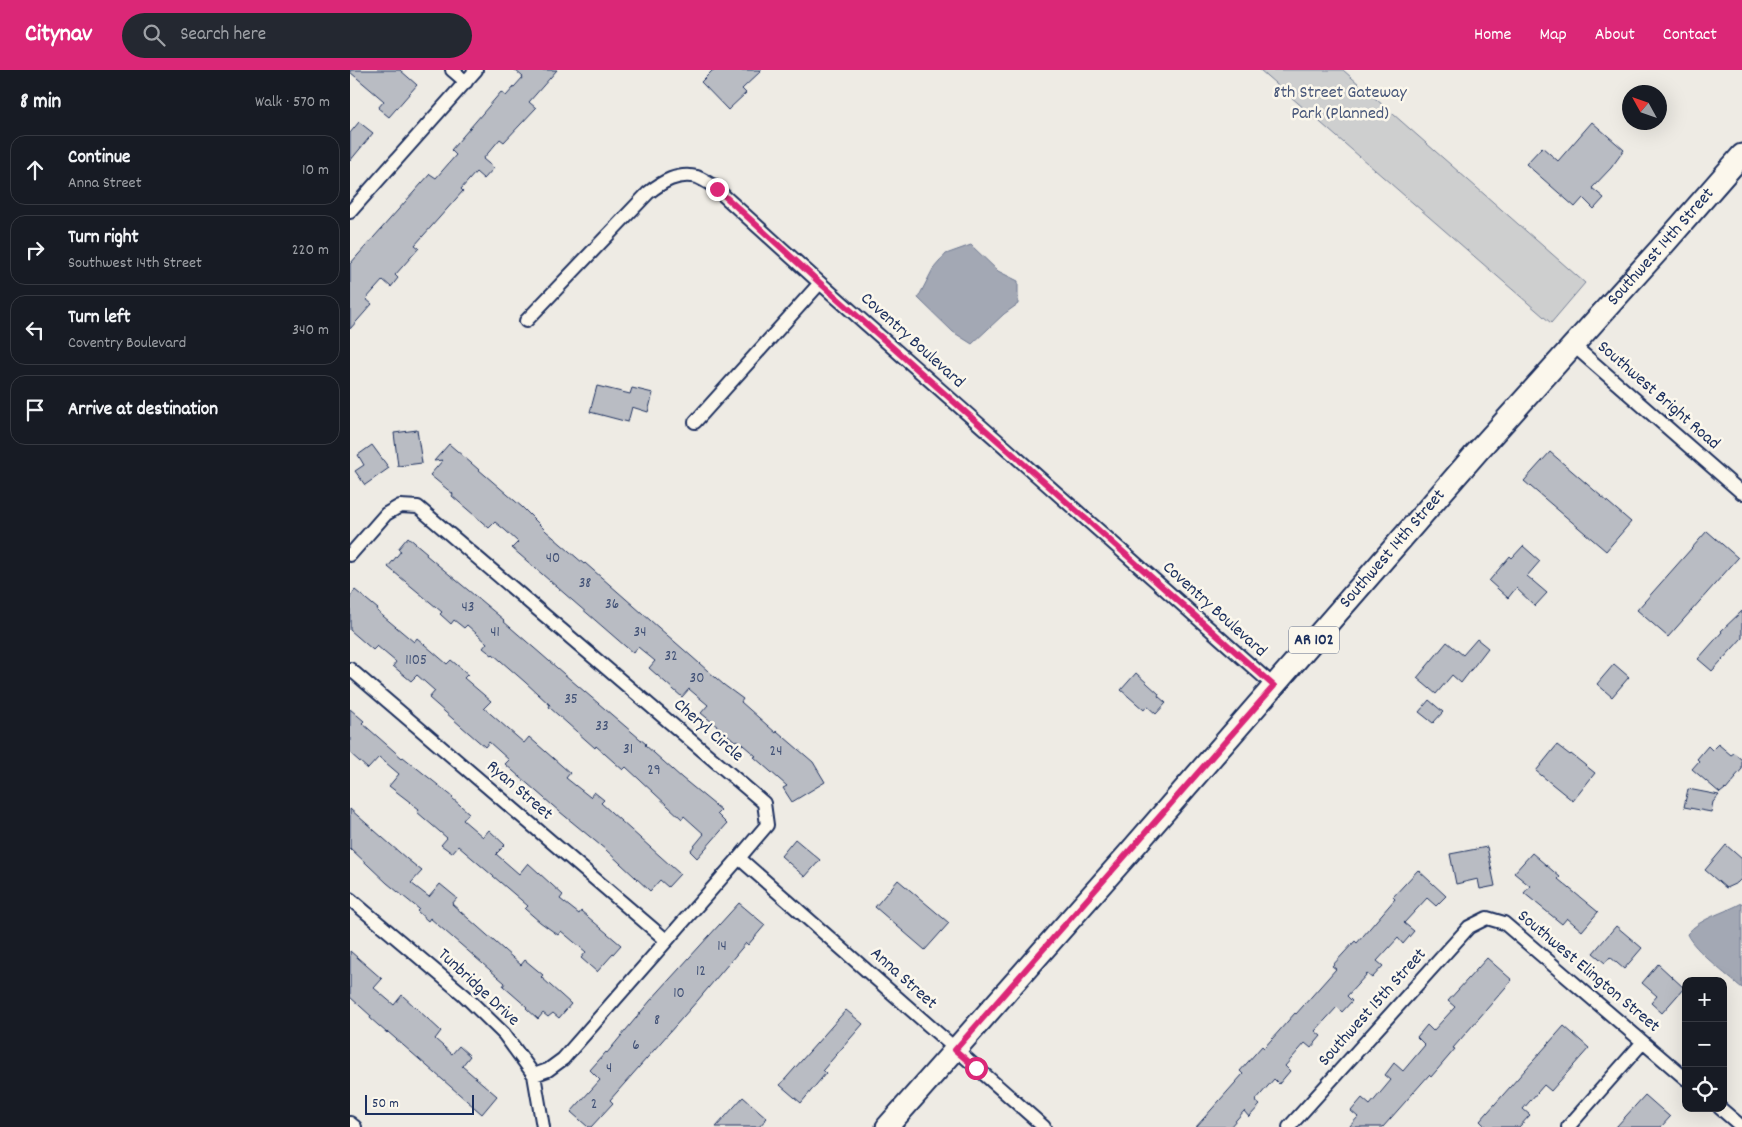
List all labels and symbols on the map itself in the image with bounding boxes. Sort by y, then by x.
park label: 8th Street Gateway Park (Planned) [1273,81,1407,127]
north arrow [1622,85,1667,130]
route end [706,178,729,201]
street label: Southwest 14th Street [1602,182,1721,312]
street label: Coventry Boulevard [854,287,970,395]
street label: Southwest Bright Road [1591,336,1725,456]
street label: Southwest 14th Street [1334,484,1452,614]
house number: 40 [546,548,560,570]
street label: Coventry Boulevard [1156,556,1272,664]
house number: 38 [579,573,591,595]
house number: 36 [605,594,619,616]
house number: 43 [462,597,474,619]
house number: 41 [490,622,500,644]
house number: 34 [634,622,646,644]
road number: AR 102 [1289,626,1339,654]
house number: 32 [664,646,678,668]
house number: 1105 [405,650,427,672]
house number: 30 [690,668,704,690]
house number: 35 [564,689,578,711]
street label: Cheryl Circle [667,693,749,769]
house number: 33 [595,716,609,738]
house number: 31 [623,739,633,761]
house number: 24 [770,741,782,763]
street label: Ryan Street [480,755,558,827]
house number: 29 [647,760,661,782]
street label: Southwest Elington Street [1511,905,1665,1039]
house number: 14 [717,936,727,958]
street label: Anna Street [864,942,942,1016]
street label: Tunbridge Drive [431,943,525,1033]
street label: Southwest 15th Street [1313,943,1433,1073]
house number: 12 [696,961,706,983]
house number: 10 [673,983,685,1005]
house number: 8 [654,1010,660,1032]
house number: 6 [632,1035,640,1057]
route start [965,1057,988,1080]
house number: 4 [606,1058,612,1080]
scale bar [365,1092,474,1115]
house number: 2 [591,1094,597,1116]

